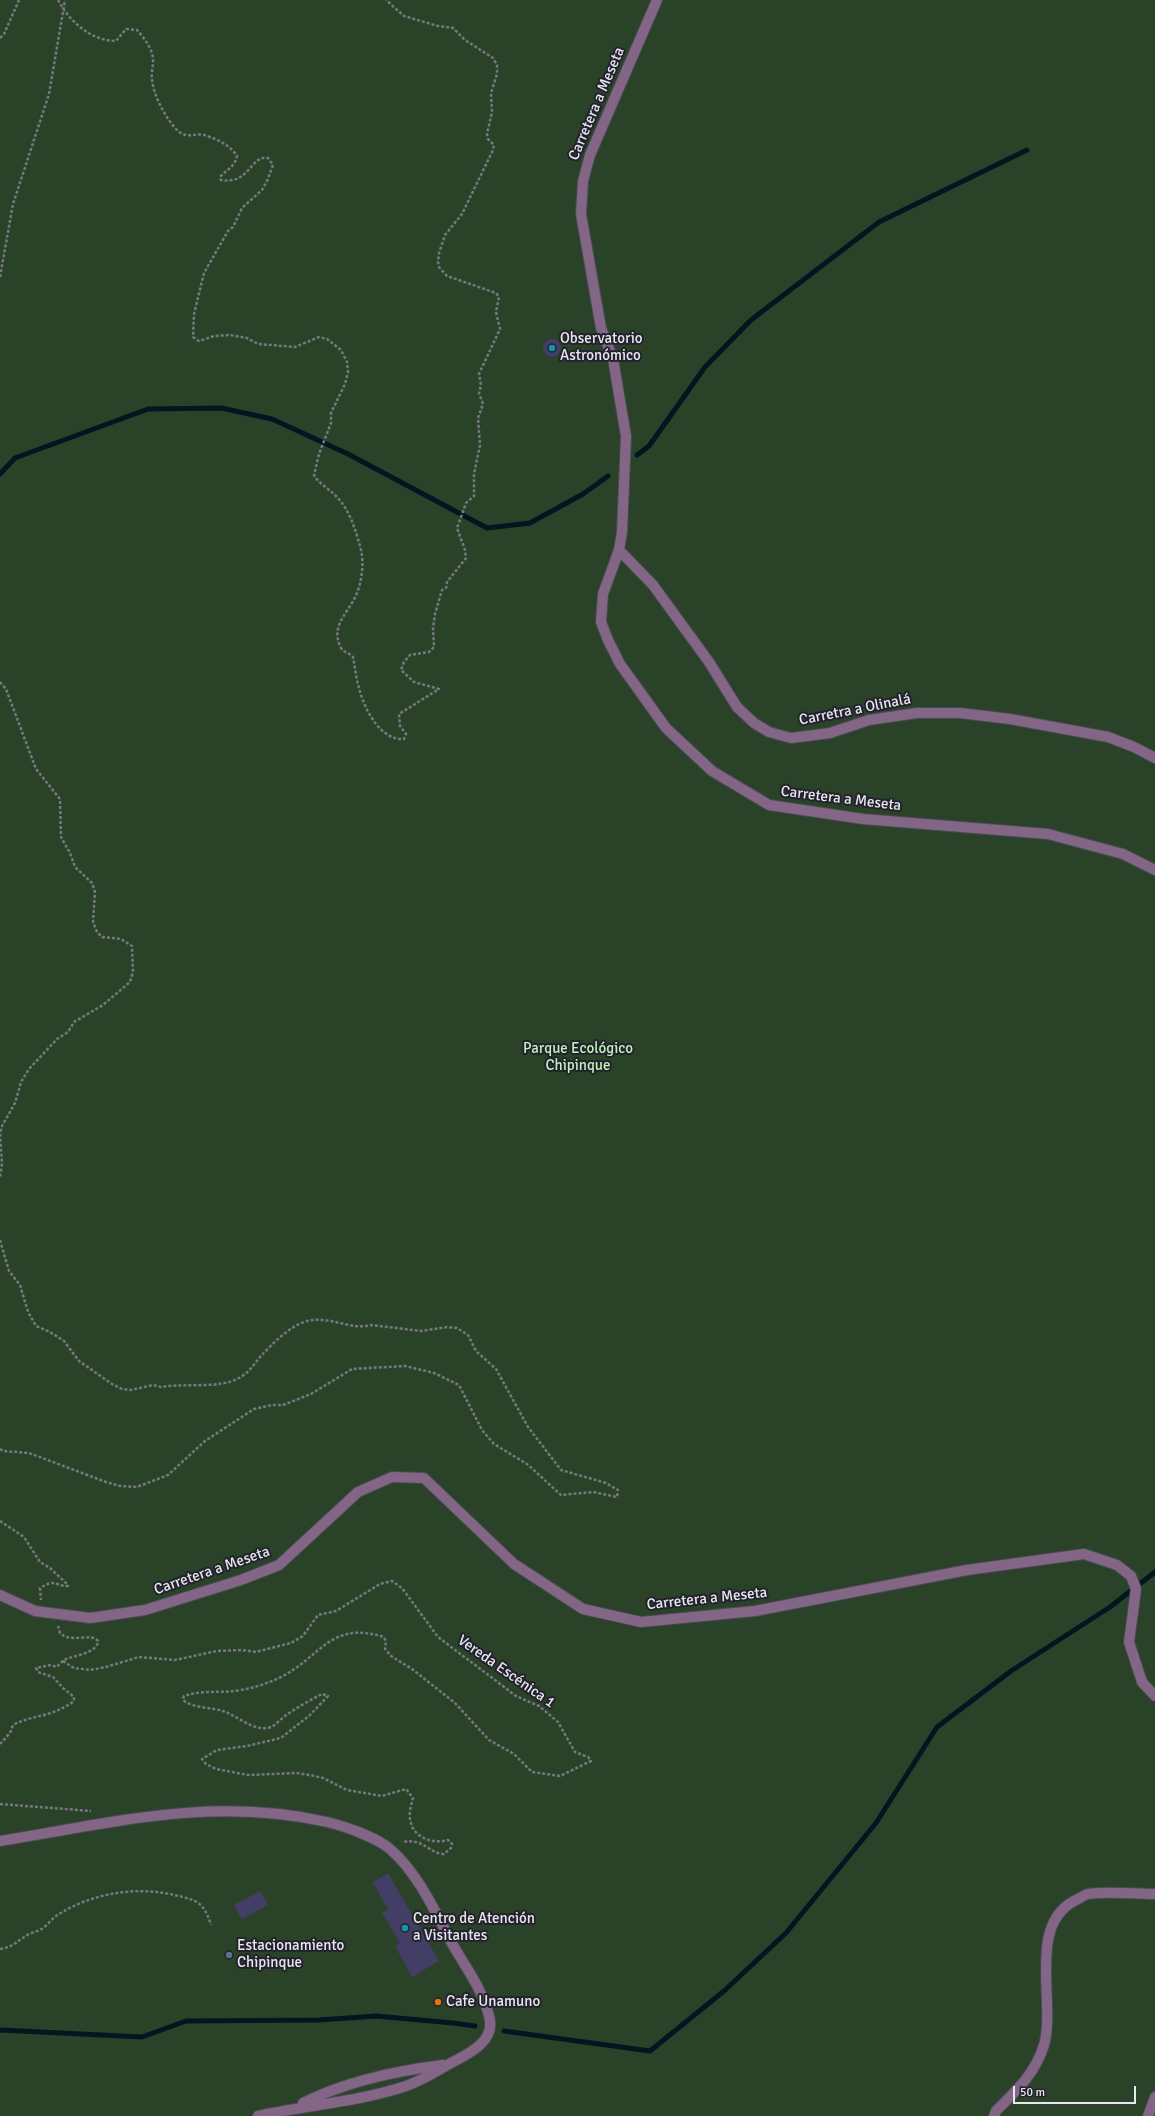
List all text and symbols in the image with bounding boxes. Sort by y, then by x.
street label: Carretera a Meseta [565,45,629,163]
place label: Observatorio Astronómico [560,330,643,365]
marker: Observatorio Astronómico [547,343,557,353]
street label: Carretra a Olinalá [798,690,912,730]
street label: Carretera a Meseta [780,783,902,815]
park label: Parque Ecológico Chipinque [523,1040,633,1075]
street label: Carretera a Meseta [152,1543,272,1599]
street label: Carretera a Meseta [646,1584,768,1614]
street label: Vereda Escénica 1 [454,1632,558,1712]
place label: Centro de Atención a Visitantes [413,1910,535,1945]
marker: Centro de Atención a Visitantes [400,1923,410,1933]
place label: Estacionamiento Chipinque [237,1937,344,1972]
marker: Estacionamiento Chipinque [224,1950,234,1960]
place label: Cafe Unamuno [446,1993,540,2011]
marker: Cafe Unamuno [433,1997,443,2007]
scale bar [1015,2078,1138,2104]
text: 50 m [1020,2085,1045,2100]

